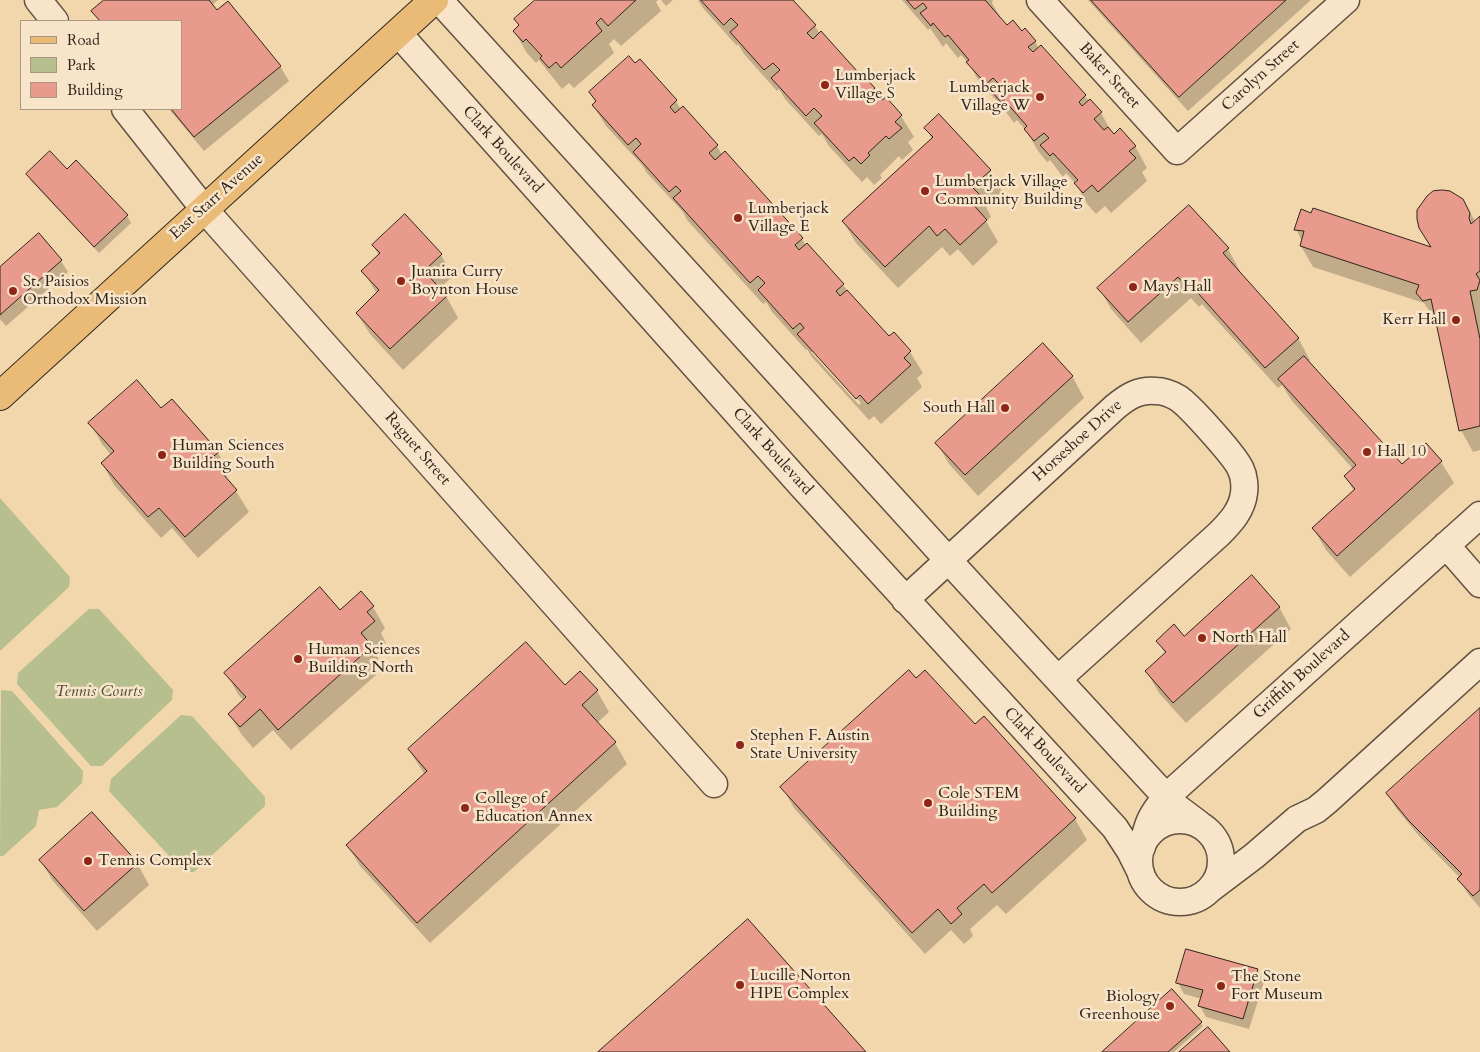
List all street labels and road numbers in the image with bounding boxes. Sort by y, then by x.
street label: Carolyn Street [1218,36,1304,116]
street label: Baker Street [1074,39,1144,113]
street label: Clark Boulevard [458,102,546,198]
street label: East Starr Avenue [166,150,268,244]
street label: Horseshoe Drive [1029,396,1127,486]
street label: Clark Boulevard [728,404,816,500]
street label: Raguet Street [380,408,454,490]
street label: Griffith Boulevard [1250,626,1354,724]
street label: Clark Boulevard [999,704,1089,798]

